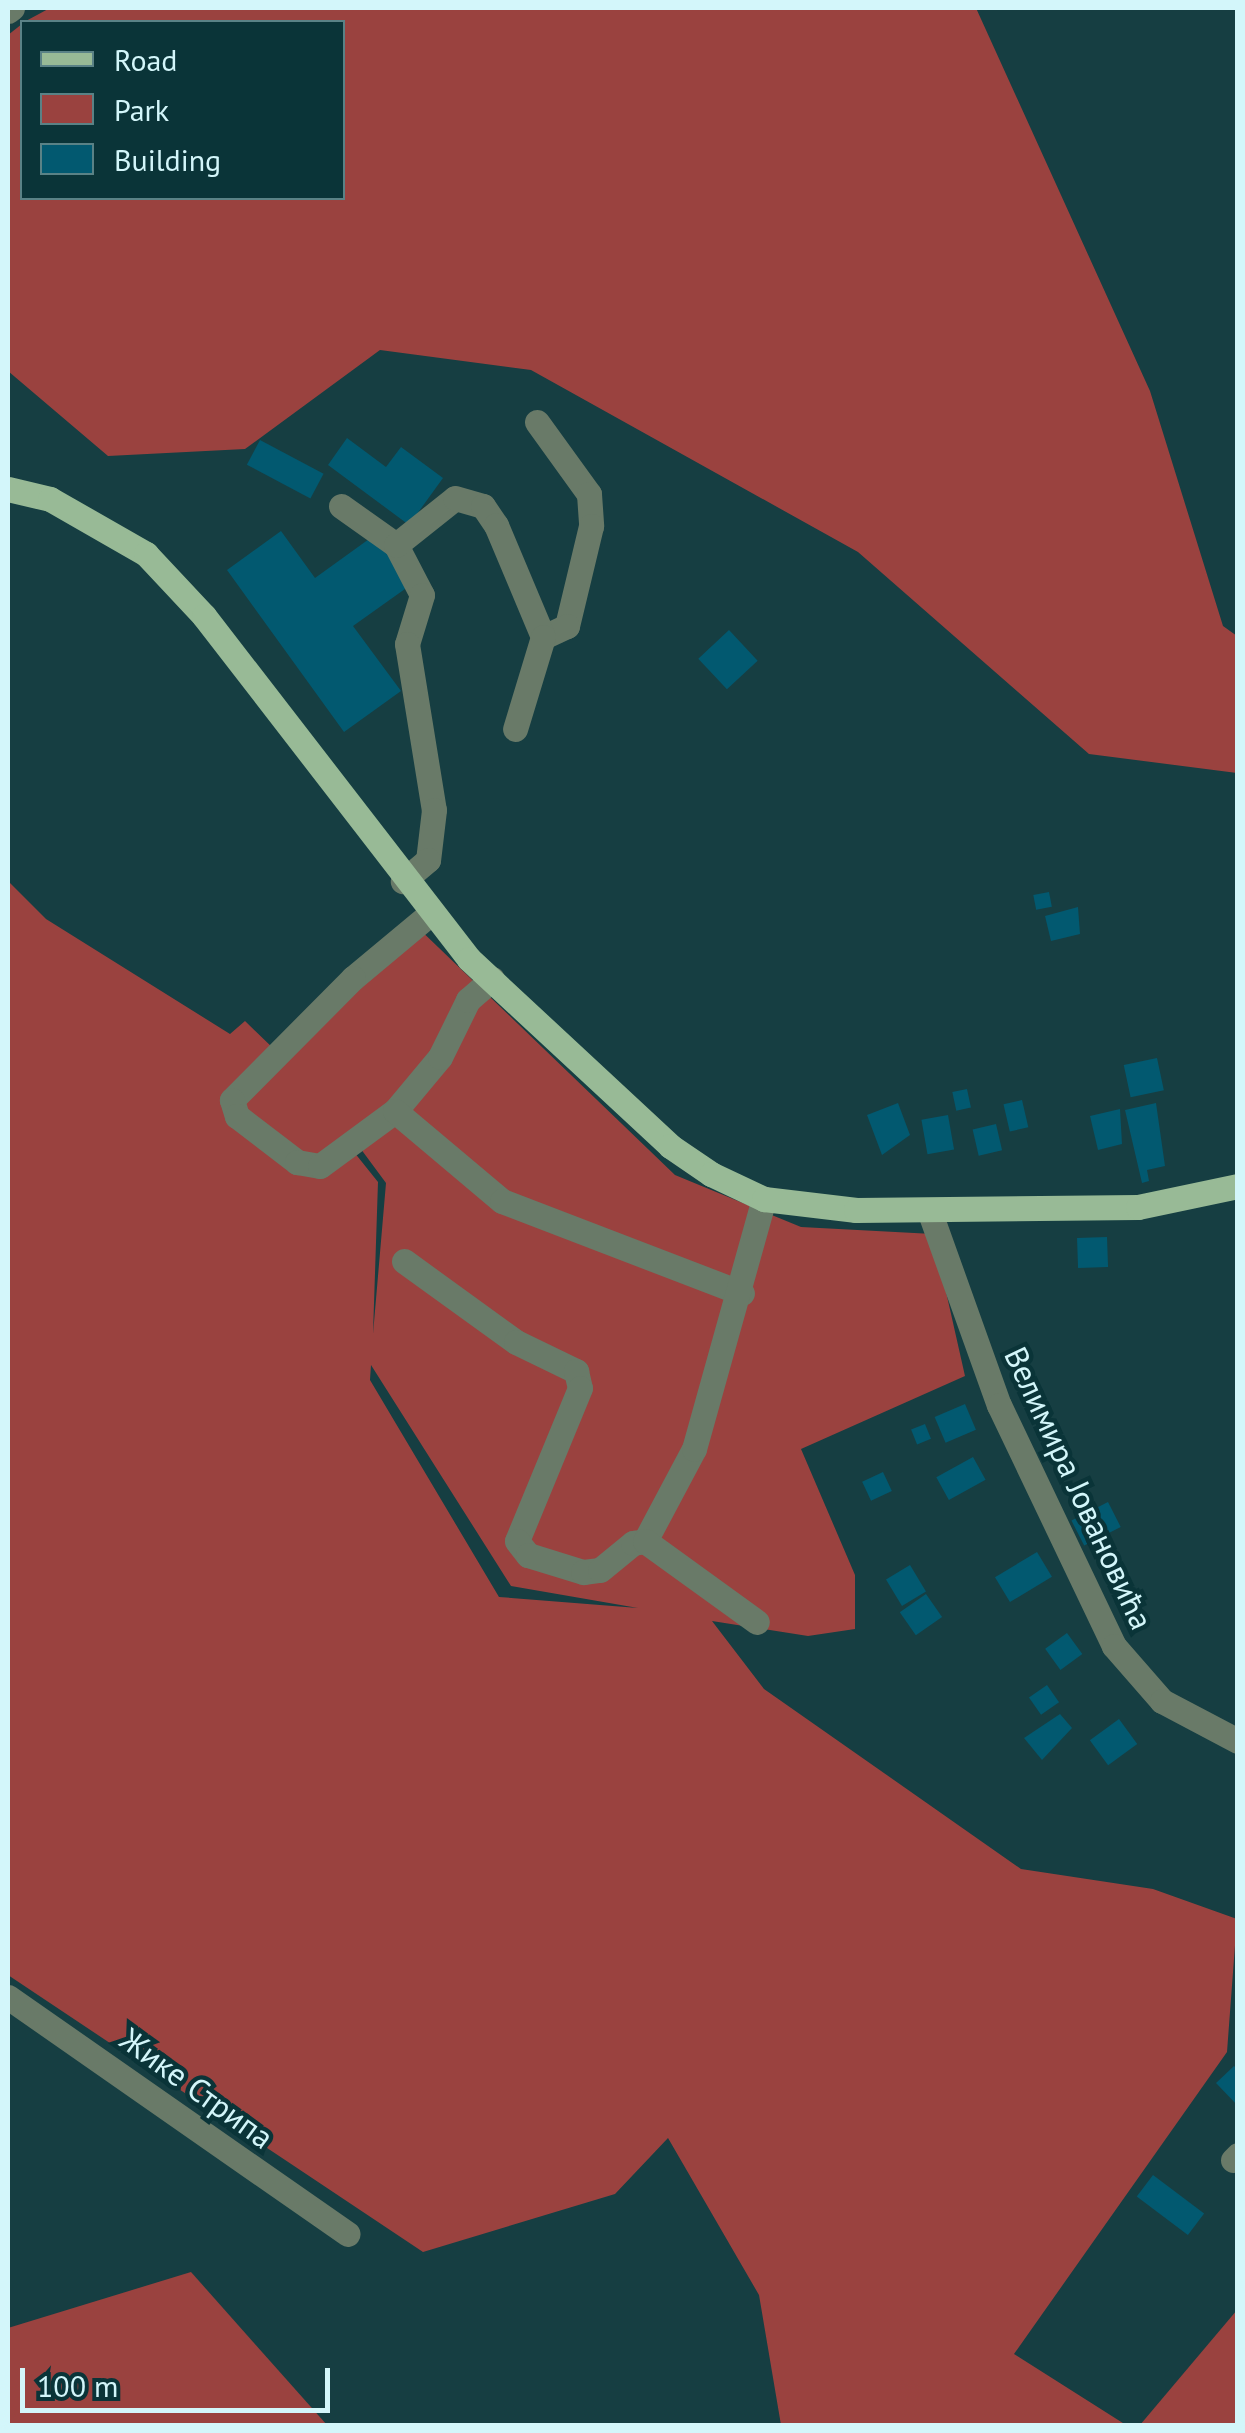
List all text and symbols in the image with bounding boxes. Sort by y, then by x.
legend [20,20,345,200]
text: Road [114,40,178,79]
text: Park [114,90,169,129]
text: Building [114,140,221,179]
street label: Велимира Јовановића [997,1341,1161,1635]
street label: Жике Стрипа [113,2020,281,2156]
scale bar [25,2348,335,2410]
text: 100 m [37,2366,118,2405]

